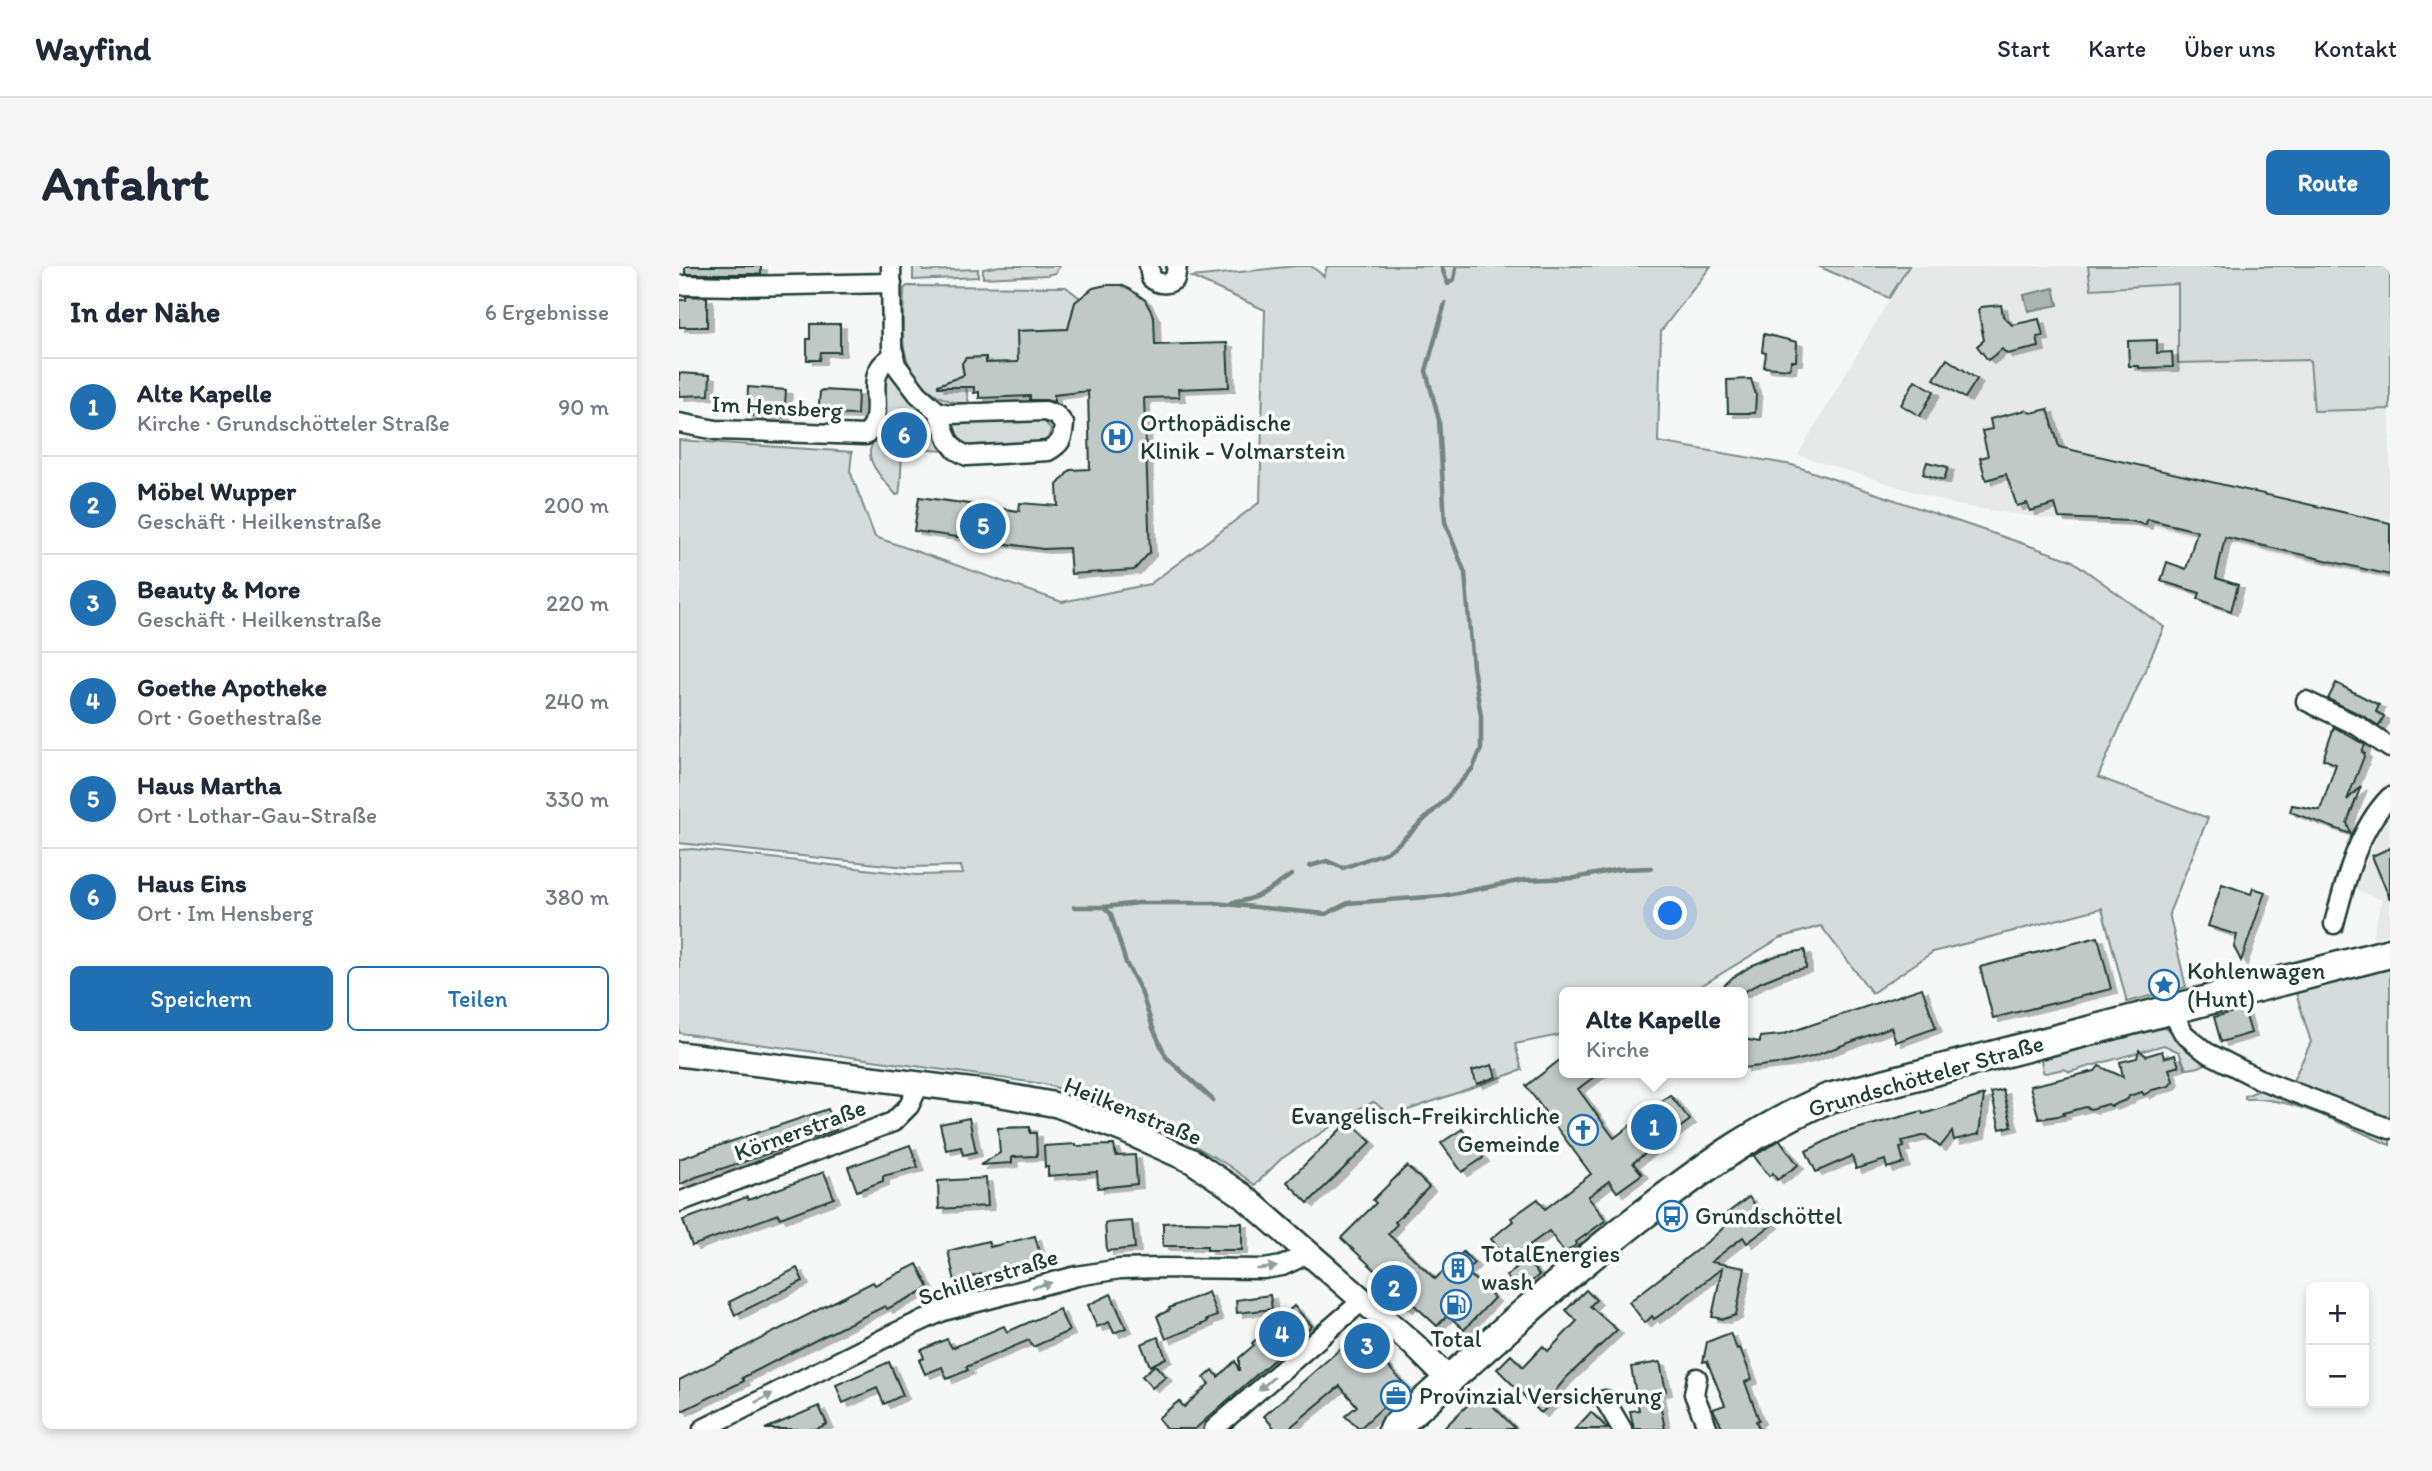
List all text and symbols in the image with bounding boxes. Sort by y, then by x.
text: Wayfind [35,29,151,68]
text: Start [1997,34,2050,63]
text: Karte [2088,34,2146,63]
text: Über uns [2184,34,2276,63]
text: Kontakt [2314,34,2397,63]
button: Route [2266,150,2390,215]
text: Anfahrt [42,153,209,212]
text: In der Nähe [70,293,220,330]
text: 6 Ergebnisse [485,298,609,326]
text: Alte Kapelle [137,377,272,409]
street label: Im Hensberg [711,389,844,424]
text: 1 [88,393,98,421]
text: 90 m [558,393,609,421]
place label: Orthopädische Klinik - Volmarstein [1140,408,1346,465]
text: Kirche · Grundschötteler Straße [137,409,450,437]
pin: 6 [881,409,927,461]
hospital icon: Orthopädische Klinik - Volmarstein [1100,420,1134,454]
text: Möbel Wupper [137,475,296,507]
text: 2 [87,491,99,519]
text: 200 m [544,491,609,519]
pin: 5 [960,500,1006,552]
text: Geschäft · Heilkenstraße [137,507,382,535]
text: Beauty & More [137,573,300,605]
text: 3 [87,589,99,617]
text: 220 m [546,589,609,617]
text: Geschäft · Heilkenstraße [137,605,382,633]
text: Goethe Apotheke [137,671,327,703]
text: 4 [86,687,100,715]
text: 240 m [544,687,609,715]
text: Ort · Goethestraße [137,703,322,731]
text: Haus Martha [137,769,282,801]
text: 5 [87,785,99,813]
text: 330 m [545,785,609,813]
text: Ort · Lothar-Gau-Straße [137,801,377,829]
text: Haus Eins [137,867,247,899]
text: 6 [87,883,99,911]
text: 380 m [545,883,609,911]
your location [1653,896,1687,930]
text: Ort · Im Hensberg [137,899,313,927]
place label: Kohlenwagen (Hunt) [2187,956,2326,1013]
button: Speichern [70,966,333,1031]
button: Teilen [347,966,609,1031]
place icon: Kohlenwagen (Hunt) [2147,968,2181,1002]
popup [1559,987,1748,1078]
text: Alte Kapelle [1586,1003,1721,1035]
street label: Grundschötteler Straße [1805,1028,2047,1123]
text: Kirche [1586,1035,1649,1063]
street label: Heilkenstraße [1060,1070,1206,1151]
street label: Körnerstraße [730,1092,870,1167]
place label: Evangelisch-Freikirchliche Gemeinde [1291,1101,1560,1158]
pin: 1 [1631,1101,1677,1153]
church icon: Evangelisch-Freikirchliche Gemeinde [1566,1113,1600,1147]
bus stop icon: Grundschöttel [1655,1199,1689,1233]
place label: Grundschöttel [1695,1201,1842,1230]
place label: TotalEnergies wash [1481,1239,1620,1296]
street label: Schillerstraße [914,1242,1061,1312]
building icon: TotalEnergies wash [1441,1251,1475,1285]
one-way arrow [1257,1262,1279,1273]
pin: 2 [1371,1262,1417,1314]
one-way arrow [1031,1279,1053,1290]
map controls [2306,1282,2369,1408]
button: + [2306,1282,2369,1345]
fuel station icon: Total [1439,1288,1473,1322]
pin: 4 [1259,1308,1305,1360]
pin: 3 [1344,1320,1390,1372]
place label: Total [1431,1324,1482,1353]
button: − [2306,1345,2369,1408]
one-way arrow [1257,1376,1275,1392]
office icon: Provinzial Versicherung [1379,1379,1413,1413]
place label: Provinzial Versicherung [1419,1381,1663,1410]
one-way arrow [754,1393,774,1404]

